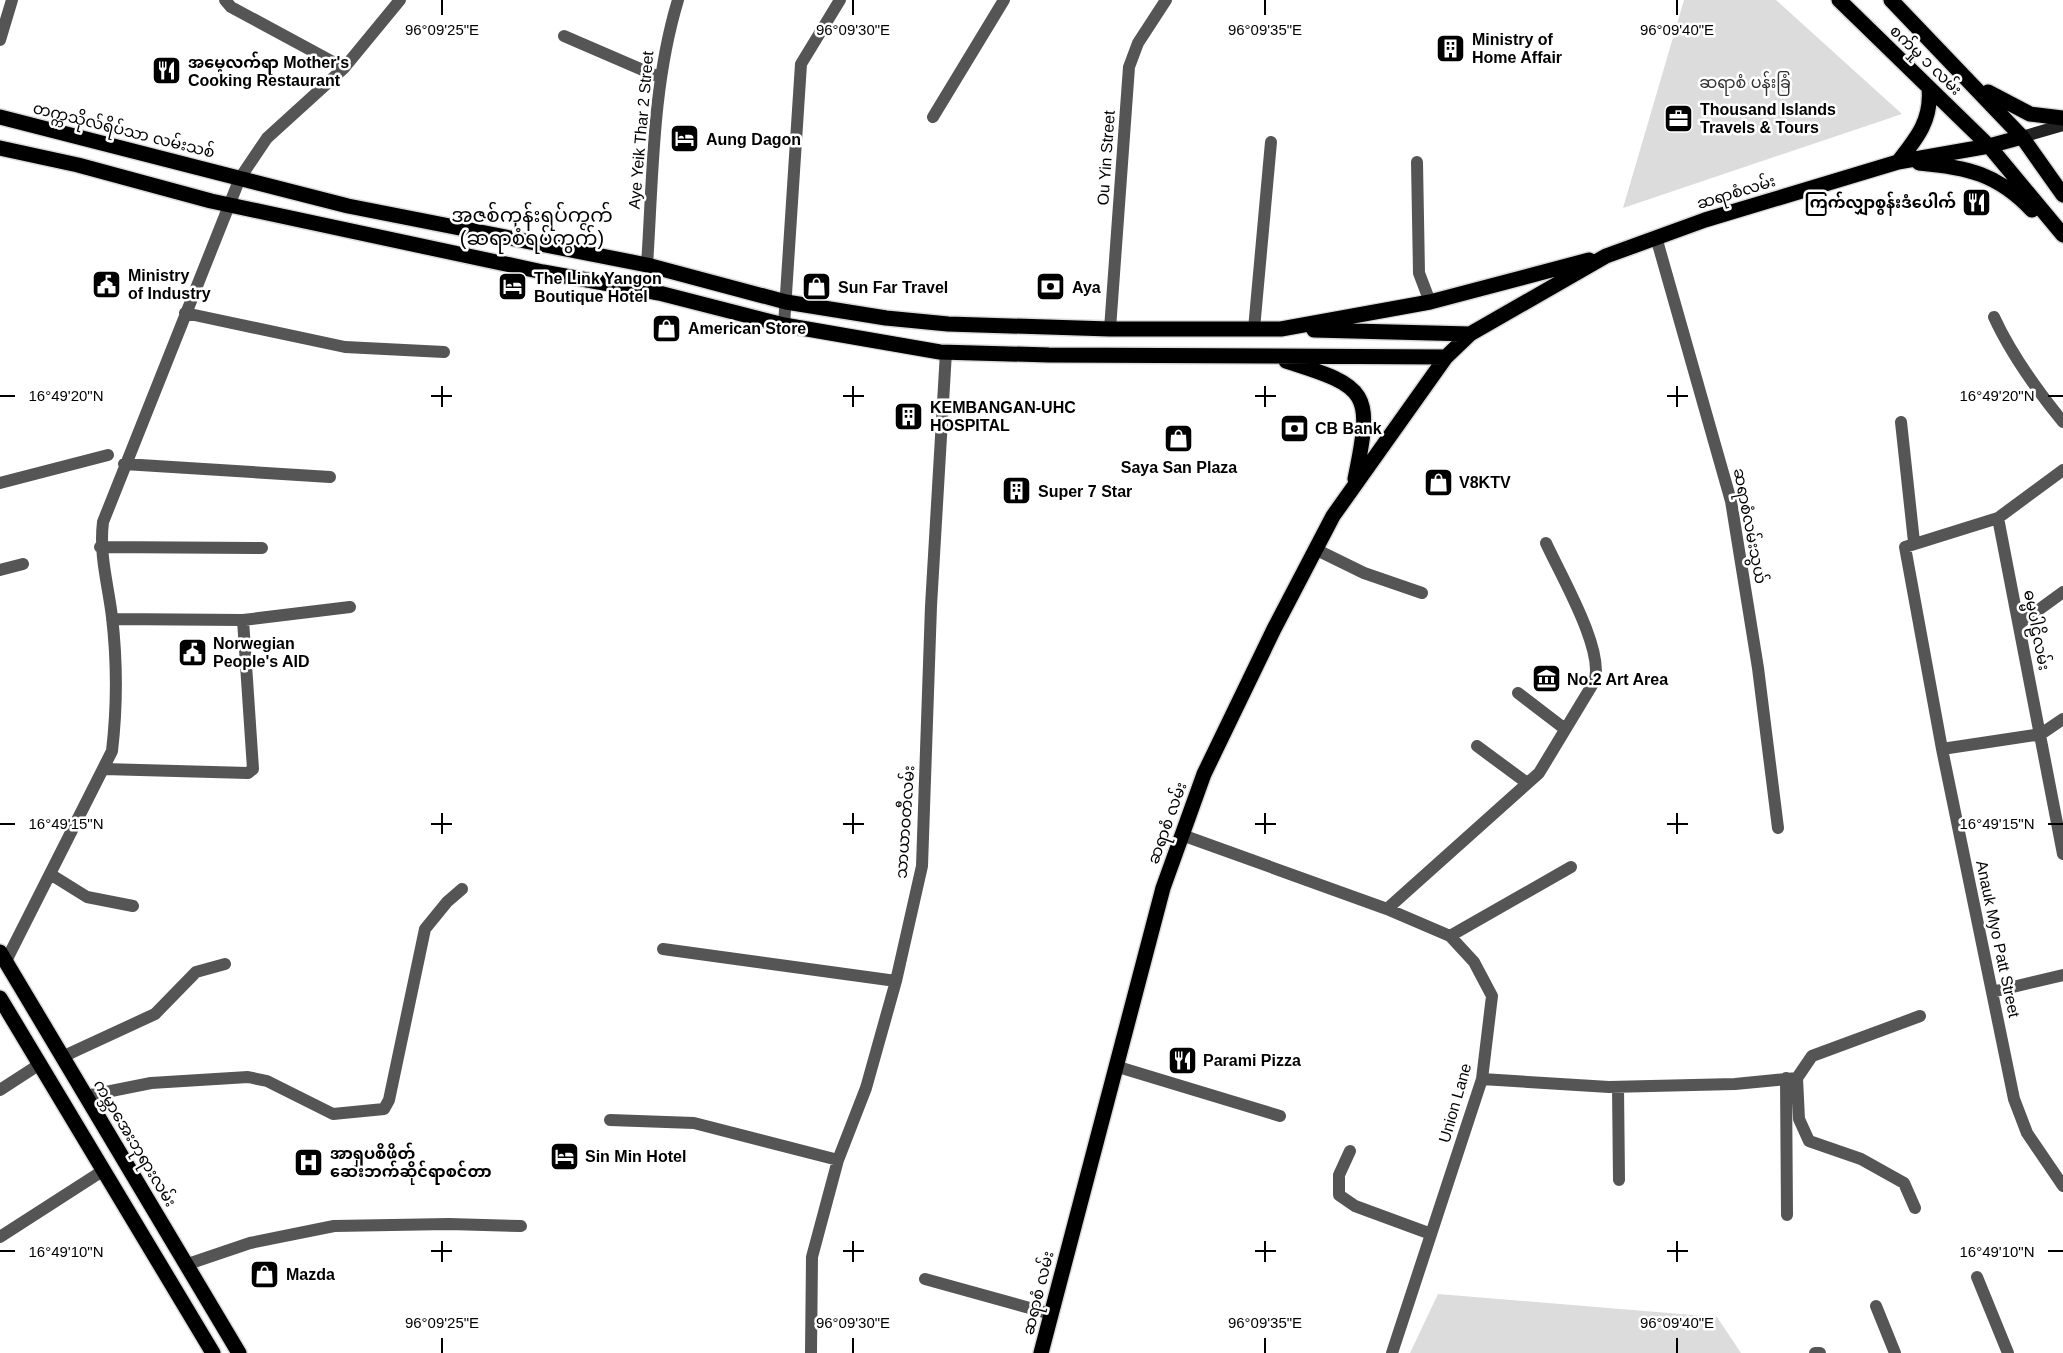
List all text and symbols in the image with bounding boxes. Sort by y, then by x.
street label: စက်မှု ၁ လမ်း [1883,19,1967,102]
text: 96°09'25"E [405,21,479,38]
text: 96°09'30"E [816,21,890,38]
text: 96°09'35"E [1228,21,1302,38]
text: 96°09'40"E [1640,21,1714,38]
place label: Ministry of Home Affair [1472,31,1562,66]
building icon: Ministry of Home Affair [1435,32,1467,64]
street label: Aye Yeik Thar 2 Street [626,50,656,210]
place label: အမေ့လက်ရာ Mother's Cooking Restaurant [188,51,349,89]
restaurant icon: အမေ့လက်ရာ Mother's Cooking Restaurant [151,55,183,87]
park label: ဆရာစံ ပန်းခြံ [1699,71,1791,96]
street label: တက္ကသိုလ်ရိပ်သာ လမ်းသစ် [30,96,217,167]
place label: Thousand Islands Travels & Tours [1700,101,1836,136]
office icon: Thousand Islands Travels & Tours [1663,102,1695,134]
street label: Ou Yin Street [1094,109,1118,206]
hotel icon: Aung Dagon [669,123,701,155]
place label: Aung Dagon [706,131,801,148]
street label: ဆရာစံလမ်း [1694,169,1779,217]
restaurant icon: ကြက်လျှာစွန်းဒံပေါက် [1961,186,1993,218]
place label: ကြက်လျှာစွန်းဒံပေါက် [1805,191,1956,216]
district label: အဇစ်ကုန်းရပ်ကွက် (ဆရာစံရပ်ကွက်) [451,201,613,254]
place label: Ministry of Industry [128,267,211,302]
public building icon: Ministry of Industry [91,268,123,300]
place label: The Link Yangon Boutique Hotel [534,270,662,305]
hotel icon: The Link Yangon Boutique Hotel [497,271,529,303]
shop icon: Sun Far Travel [801,271,833,303]
bank icon: Aya [1035,271,1067,303]
place label: Sun Far Travel [838,279,948,296]
place label: Aya [1072,279,1101,296]
shop icon: American Store [651,312,683,344]
place label: American Store [688,320,806,337]
text: 16°49'20"N [28,387,104,404]
text: 16°49'20"N [1959,387,2035,404]
place label: KEMBANGAN-UHC HOSPITAL [930,399,1076,434]
building icon: KEMBANGAN-UHC HOSPITAL [893,400,925,432]
bank icon: CB Bank [1278,412,1310,444]
place label: CB Bank [1315,420,1382,437]
shop icon: Saya San Plaza [1163,423,1195,455]
place label: Saya San Plaza [1121,459,1237,476]
shop icon: V8KTV [1422,466,1454,498]
street label: ဆရာစံလမ်းသွယ် [1726,466,1773,586]
place label: V8KTV [1459,474,1511,491]
building icon: Super 7 Star [1001,475,1033,507]
place label: Super 7 Star [1038,483,1132,500]
street label: ဓမ္မပါဠိလမ်း [2016,588,2056,673]
place label: Norwegian People's AID [213,635,310,670]
public building icon: Norwegian People's AID [176,636,208,668]
museum icon: No.2 Art Area [1530,663,1562,695]
place label: No.2 Art Area [1567,671,1668,688]
street label: သာယာဝတီလမ်း [890,764,917,879]
street label: ဆရာစံ လမ်း [1141,779,1194,868]
text: 16°49'15"N [28,815,104,832]
text: 16°49'15"N [1959,815,2035,832]
street label: Anauk Myo Patt Street [1973,859,2023,1020]
restaurant icon: Parami Pizza [1166,1044,1198,1076]
place label: Parami Pizza [1203,1052,1301,1069]
street label: Union Lane [1436,1061,1474,1145]
street label: ကမ္ဘာအေးဘုရားလမ်း [85,1075,182,1213]
hotel icon: Sin Min Hotel [548,1140,580,1172]
place label: အာရှပစိဖိတ် ဆေးဘက်ဆိုင်ရာစင်တာ [330,1142,492,1185]
hospital icon: အာရှပစိဖိတ် ဆေးဘက်ဆိုင်ရာစင်တာ [293,1146,325,1178]
place label: Sin Min Hotel [585,1148,686,1165]
text: 16°49'10"N [28,1243,104,1260]
text: 16°49'10"N [1959,1243,2035,1260]
street label: ဆရာစံ လမ်း [1016,1249,1061,1338]
shop icon: Mazda [249,1258,281,1290]
place label: Mazda [286,1266,335,1283]
text: 96°09'25"E [405,1314,479,1331]
text: 96°09'30"E [816,1314,890,1331]
text: 96°09'35"E [1228,1314,1302,1331]
text: 96°09'40"E [1640,1314,1714,1331]

